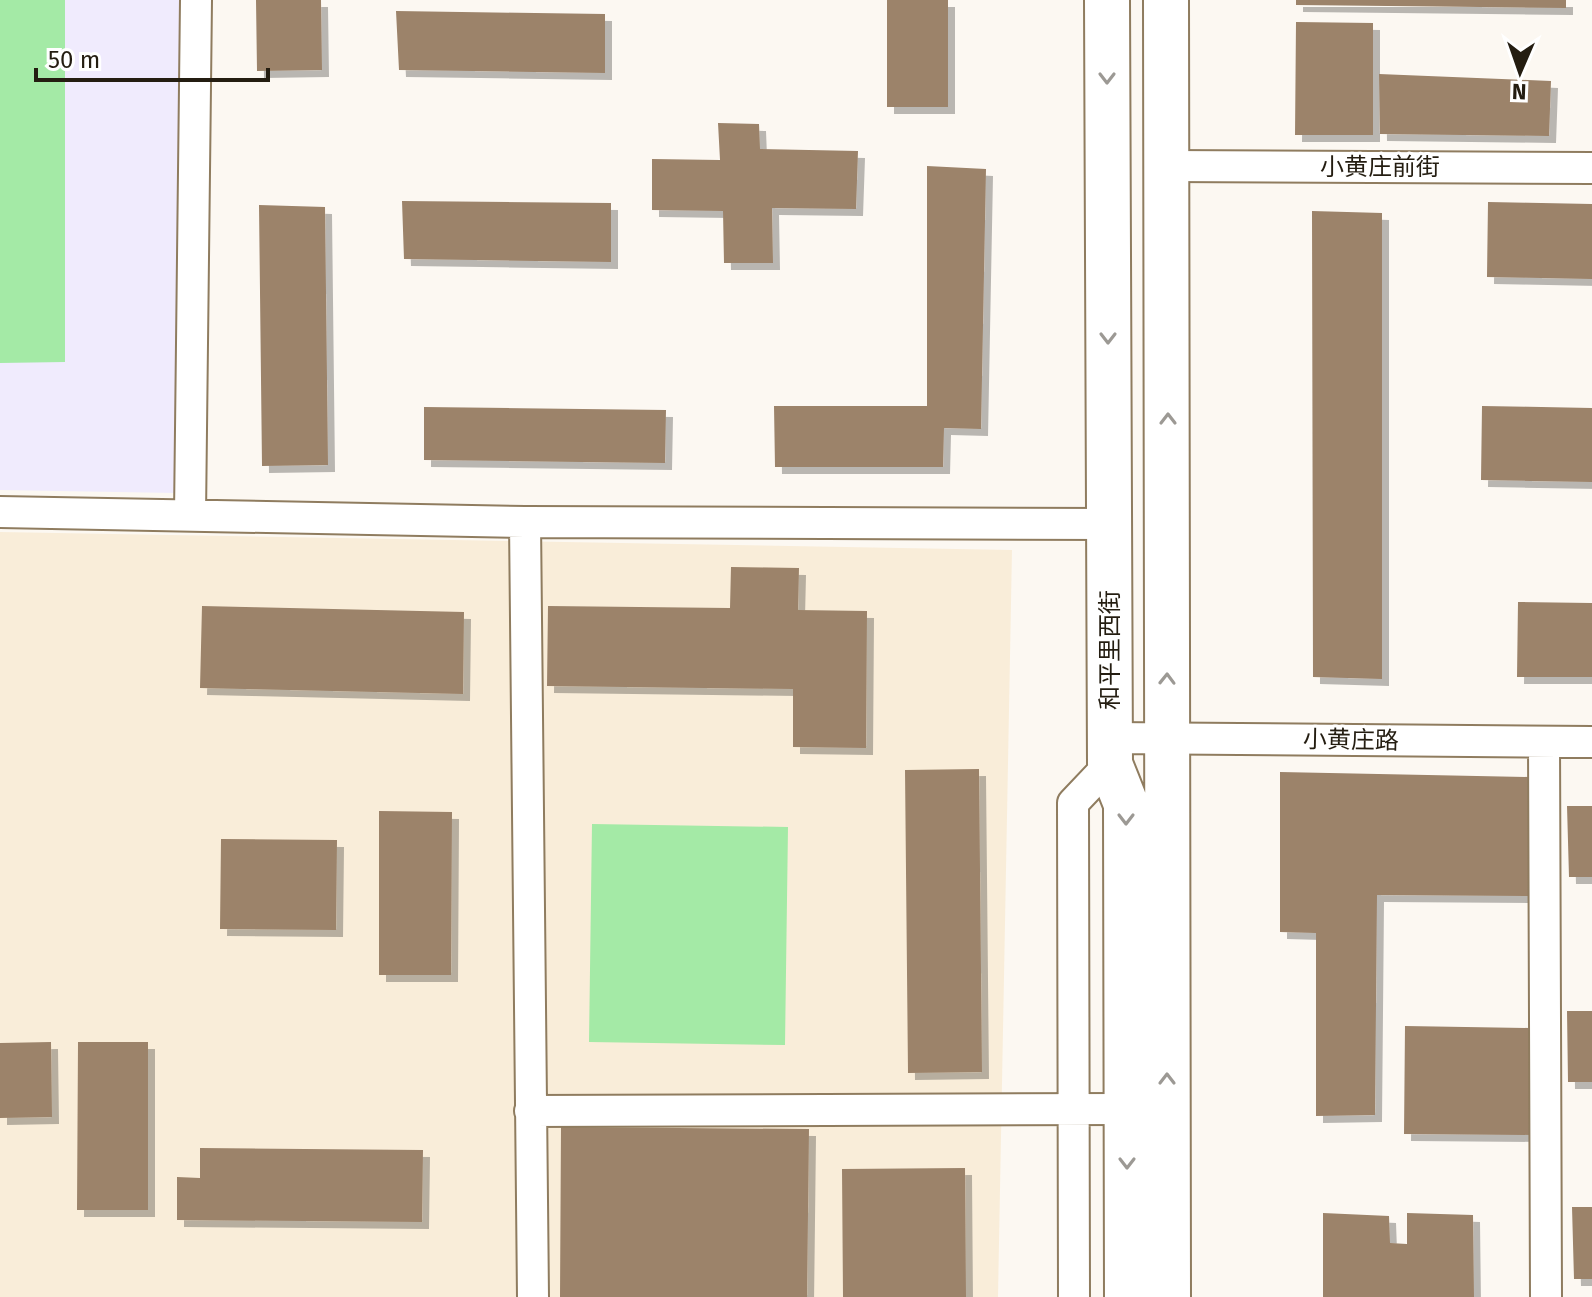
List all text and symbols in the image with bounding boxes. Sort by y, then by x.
scale bar [36,32,268,82]
north arrow [1480,32,1560,112]
text: 50 m [48,46,100,74]
one-way arrow [1098,72,1116,85]
text: N [1512,78,1527,105]
street label: 小黄庄前街 [1320,153,1440,181]
one-way arrow [1099,332,1117,345]
one-way arrow [1159,412,1177,425]
street label: 和平里西街 [1096,590,1124,710]
one-way arrow [1158,672,1176,685]
street label: 小黄庄路 [1303,725,1399,755]
one-way arrow [1117,813,1135,826]
one-way arrow [1158,1072,1176,1085]
one-way arrow [1118,1157,1136,1170]

